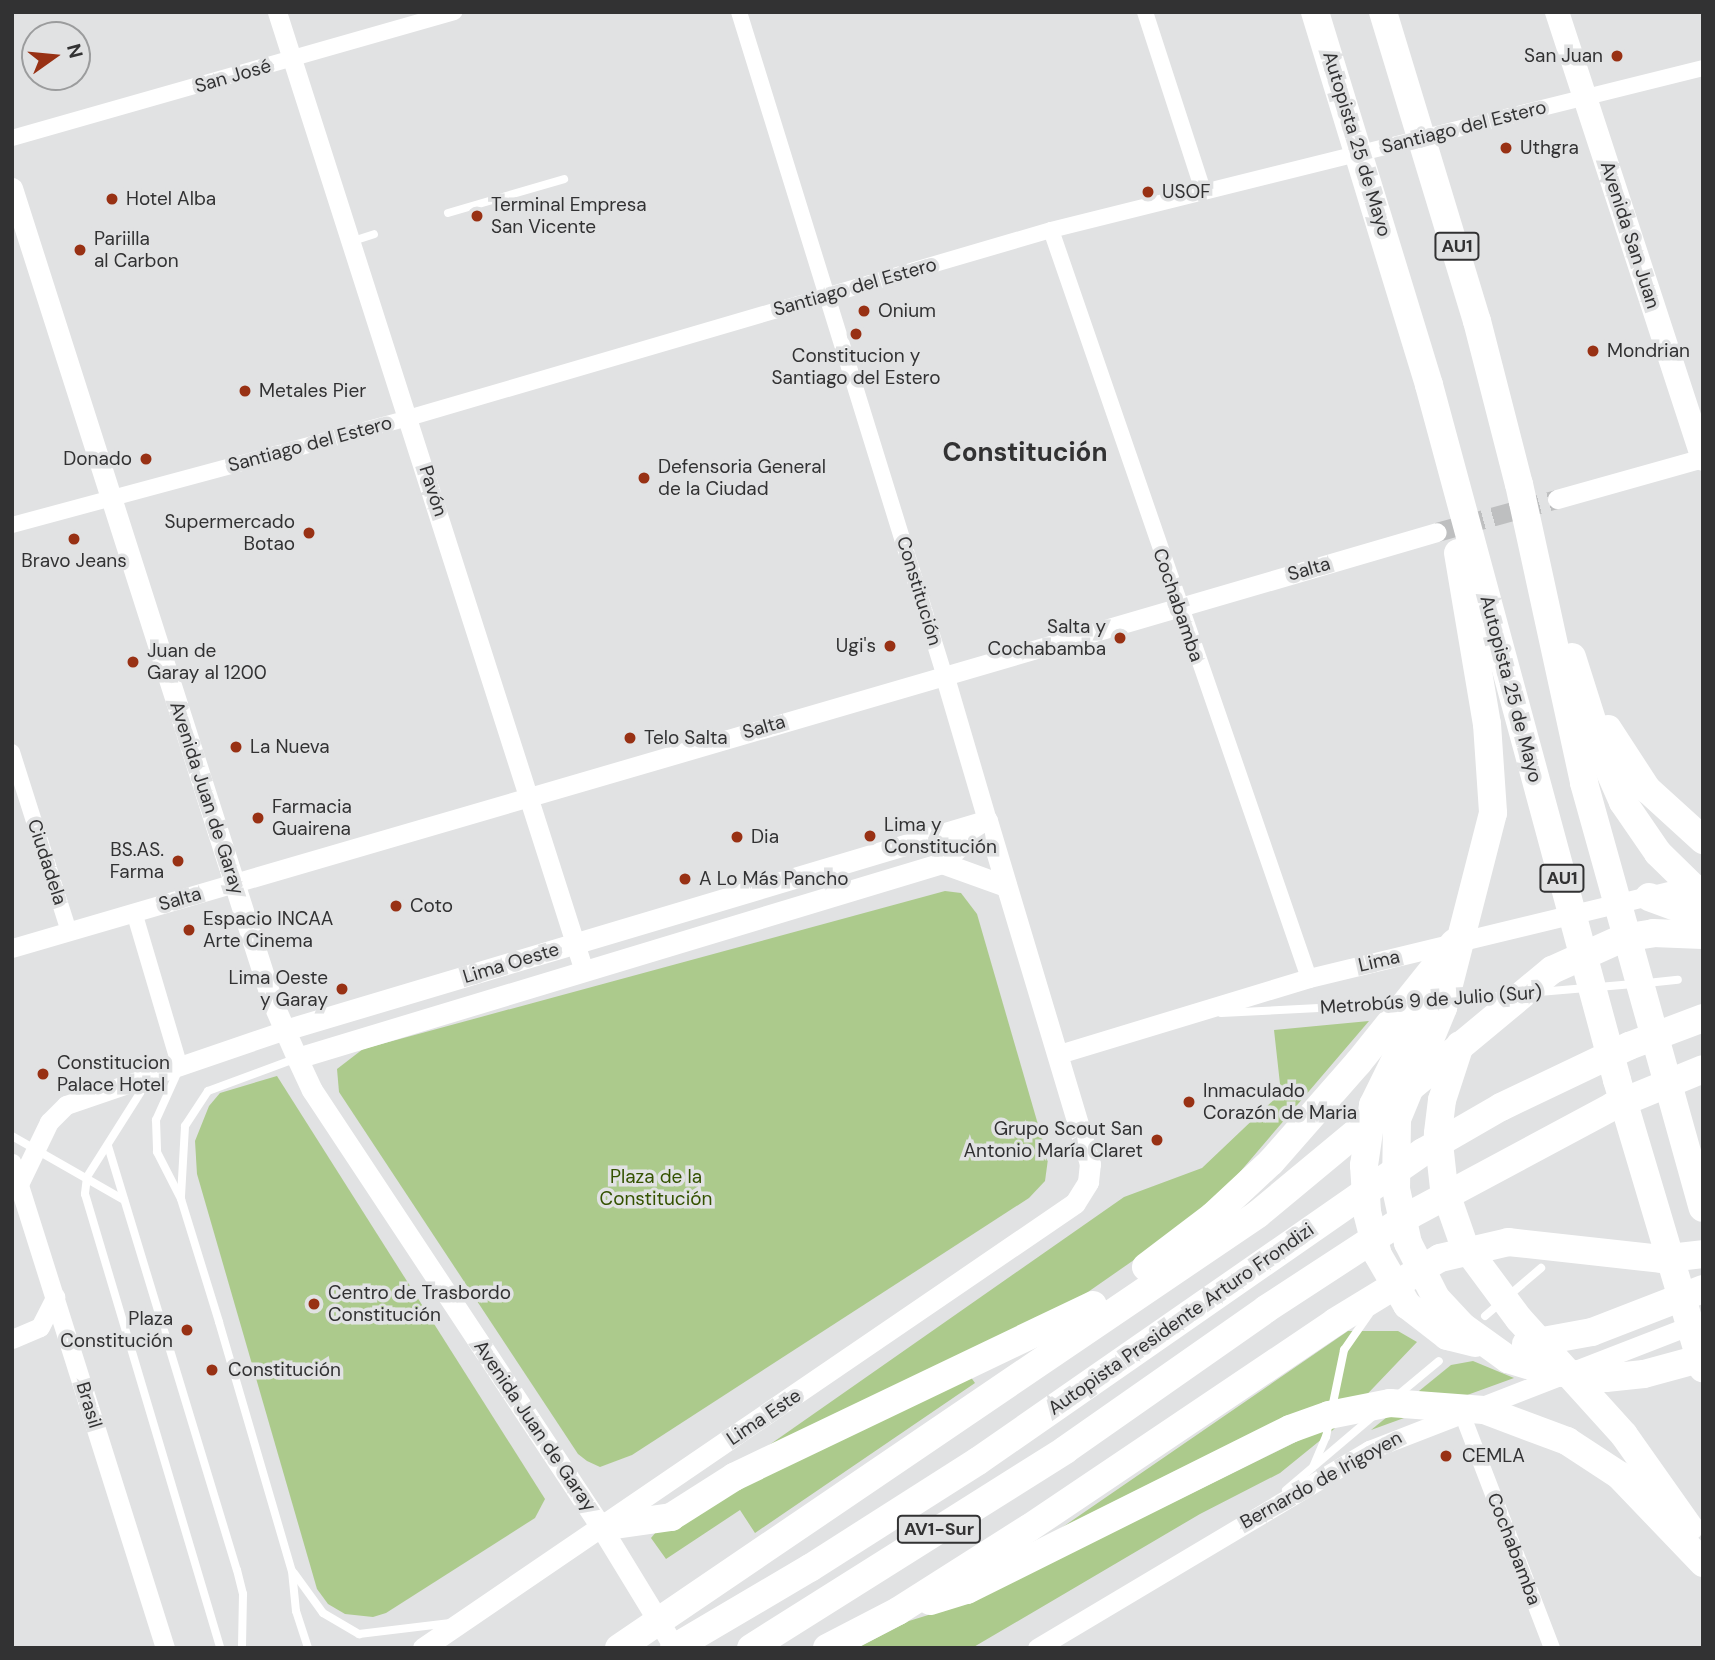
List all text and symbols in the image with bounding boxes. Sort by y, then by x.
north arrow [21,21,91,91]
text: N [61,41,89,61]
place label: San Juan [1524,45,1603,67]
marker: San Juan [1609,48,1625,64]
street label: Autopista 25 de Mayo [1318,49,1396,239]
street label: San José [192,54,274,98]
street label: Santiago del Estero [1379,96,1549,158]
place label: Uthgra [1520,137,1579,159]
marker: Uthgra [1498,140,1514,156]
street label: Avenida San Juan [1595,158,1665,312]
place label: USOF [1162,181,1210,203]
marker: USOF [1140,184,1156,200]
place label: Hotel Alba [126,188,216,210]
marker: Hotel Alba [104,191,120,207]
place label: Terminal Empresa San Vicente [491,194,647,238]
marker: Terminal Empresa San Vicente [469,208,485,224]
place label: Pariilla al Carbon [94,228,179,272]
road number: AU1 [1434,232,1480,260]
marker: Pariilla al Carbon [72,242,88,258]
street label: Santiago del Estero [771,253,939,321]
place label: Onium [878,300,936,322]
marker: Onium [856,303,872,319]
marker: Constitucion y Santiago del Estero [848,326,864,342]
place label: Mondrian [1607,340,1690,362]
marker: Mondrian [1585,343,1601,359]
place label: Constitucion y Santiago del Estero [772,345,940,389]
place label: Metales Pier [259,380,366,402]
marker: Metales Pier [237,383,253,399]
street label: Santiago del Estero [225,411,395,477]
district label: Constitución [943,437,1107,469]
place label: Donado [63,448,132,470]
marker: Donado [138,451,154,467]
place label: Defensoria General de la Ciudad [658,456,826,500]
street label: Pavón [414,463,452,519]
marker: Defensoria General de la Ciudad [636,470,652,486]
place label: Supermercado Botao [165,511,295,555]
marker: Supermercado Botao [301,525,317,541]
marker: Bravo Jeans [66,531,82,547]
street label: Constitución [892,534,946,648]
street label: Cochabamba [1148,545,1208,665]
place label: Bravo Jeans [21,550,127,572]
street label: Salta [1285,552,1333,586]
street label: Autopista 25 de Mayo [1475,593,1547,785]
place label: Salta y Cochabamba [988,616,1106,660]
marker: Salta y Cochabamba [1112,630,1128,646]
place label: Ugi's [836,635,876,657]
marker: Ugi's [882,638,898,654]
place label: Juan de Garay al 1200 [147,640,267,684]
marker: Juan de Garay al 1200 [125,654,141,670]
street label: Avenida Juan de Garay [165,699,249,897]
street label: Salta [740,710,788,744]
place label: Telo Salta [644,727,728,749]
marker: Telo Salta [622,730,638,746]
place label: La Nueva [250,736,330,758]
marker: La Nueva [228,739,244,755]
place label: Farmacia Guairena [272,796,352,840]
marker: Farmacia Guairena [250,810,266,826]
place label: Lima y Constitución [884,814,997,858]
street label: Ciudadela [22,816,72,908]
place label: Dia [751,826,779,848]
marker: Lima y Constitución [862,828,878,844]
marker: Dia [729,829,745,845]
place label: BS.AS. Farma [110,839,164,883]
marker: BS.AS. Farma [170,853,186,869]
road number: AU1 [1539,864,1585,892]
place label: A Lo Más Pancho [699,868,848,890]
marker: A Lo Más Pancho [677,871,693,887]
street label: Salta [156,882,204,916]
place label: Coto [410,895,453,917]
marker: Coto [388,898,404,914]
place label: Espacio INCAA Arte Cinema [203,908,333,952]
marker: Espacio INCAA Arte Cinema [181,922,197,938]
street label: Lima Oeste [460,938,562,988]
street label: Lima [1356,945,1402,977]
place label: Lima Oeste y Garay [229,967,328,1011]
marker: Lima Oeste y Garay [334,981,350,997]
street label: Metrobús 9 de Julio (Sur) [1319,981,1543,1019]
place label: Constitucion Palace Hotel [57,1052,170,1096]
marker: Constitucion Palace Hotel [35,1066,51,1082]
place label: Inmaculado Corazón de Maria [1203,1080,1357,1124]
marker: Inmaculado Corazón de Maria [1181,1094,1197,1110]
place label: Grupo Scout San Antonio María Claret [963,1118,1143,1162]
marker: Grupo Scout San Antonio María Claret [1149,1132,1165,1148]
park label: Plaza de la Constitución [600,1166,712,1210]
street label: Autopista Presidente Arturo Frondizi [1044,1218,1318,1420]
place label: Centro de Trasbordo Constitución [328,1282,511,1326]
marker: Centro de Trasbordo Constitución [306,1296,322,1312]
place label: Plaza Constitución [60,1308,173,1352]
marker: Plaza Constitución [179,1322,195,1338]
street label: Avenida Juan de Garay [469,1336,601,1516]
place label: Constitución [228,1359,341,1381]
marker: Constitución [202,1360,222,1380]
street label: Brasil [71,1379,107,1431]
street label: Lima Este [723,1384,805,1450]
street label: Bernardo de Irigoyen [1236,1426,1406,1534]
place label: CEMLA [1462,1445,1525,1467]
marker: CEMLA [1436,1446,1456,1466]
street label: Cochabamba [1482,1490,1546,1608]
road number: AV1-Sur [895,1514,983,1544]

